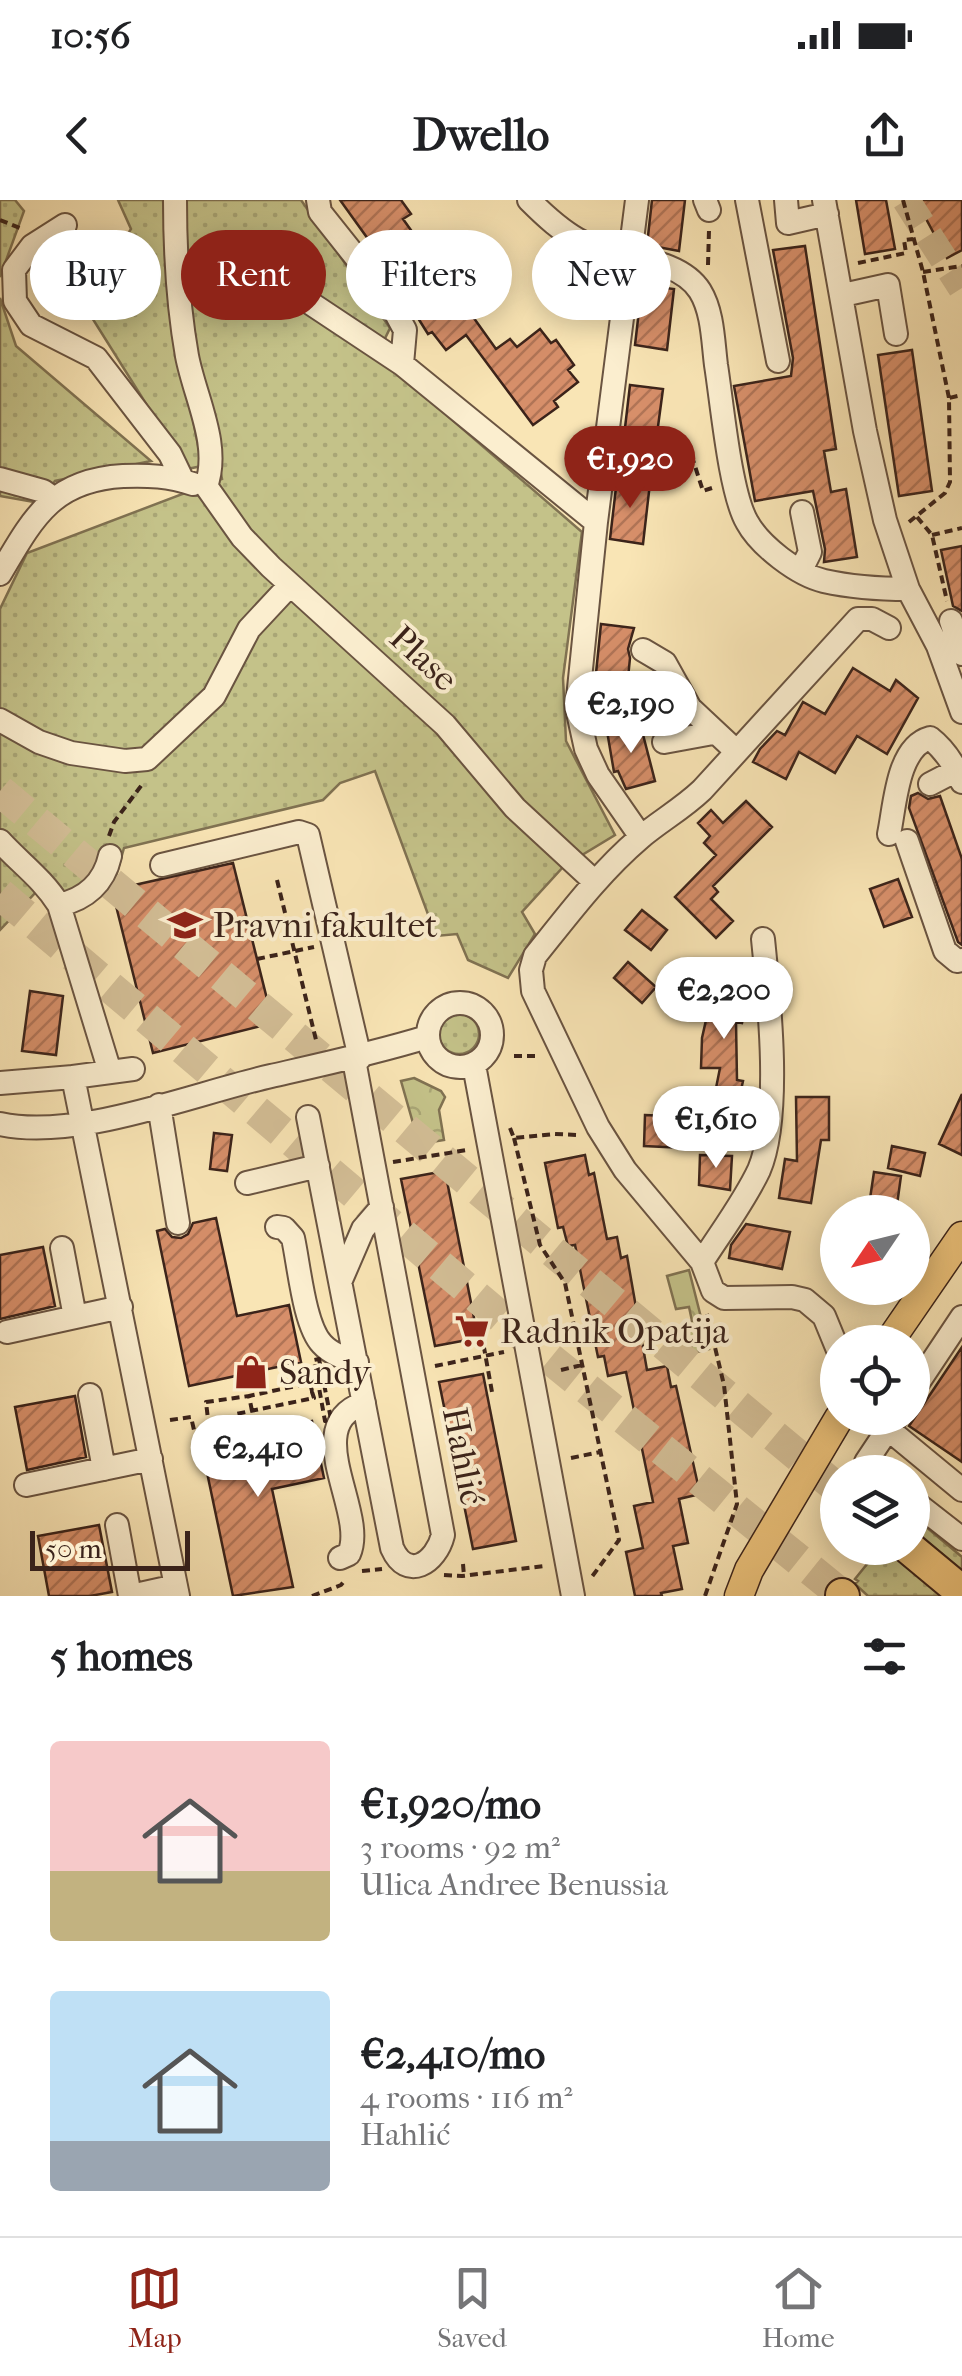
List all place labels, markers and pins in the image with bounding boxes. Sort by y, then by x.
pin: €1,920 [549,426,711,511]
pin: €2,190 [550,671,712,756]
place label: Pravni fakultet [213,905,438,946]
school or university icon: Pravni fakultet [166,906,204,944]
pin: €2,200 [643,957,805,1042]
pin: €1,610 [635,1086,797,1171]
place label: Radnik Opatija [500,1311,729,1352]
supermarket icon: Radnik Opatija [453,1312,491,1350]
place label: Sandy [279,1352,372,1393]
shop icon: Sandy [232,1353,270,1391]
pin: €2,410 [177,1415,339,1500]

